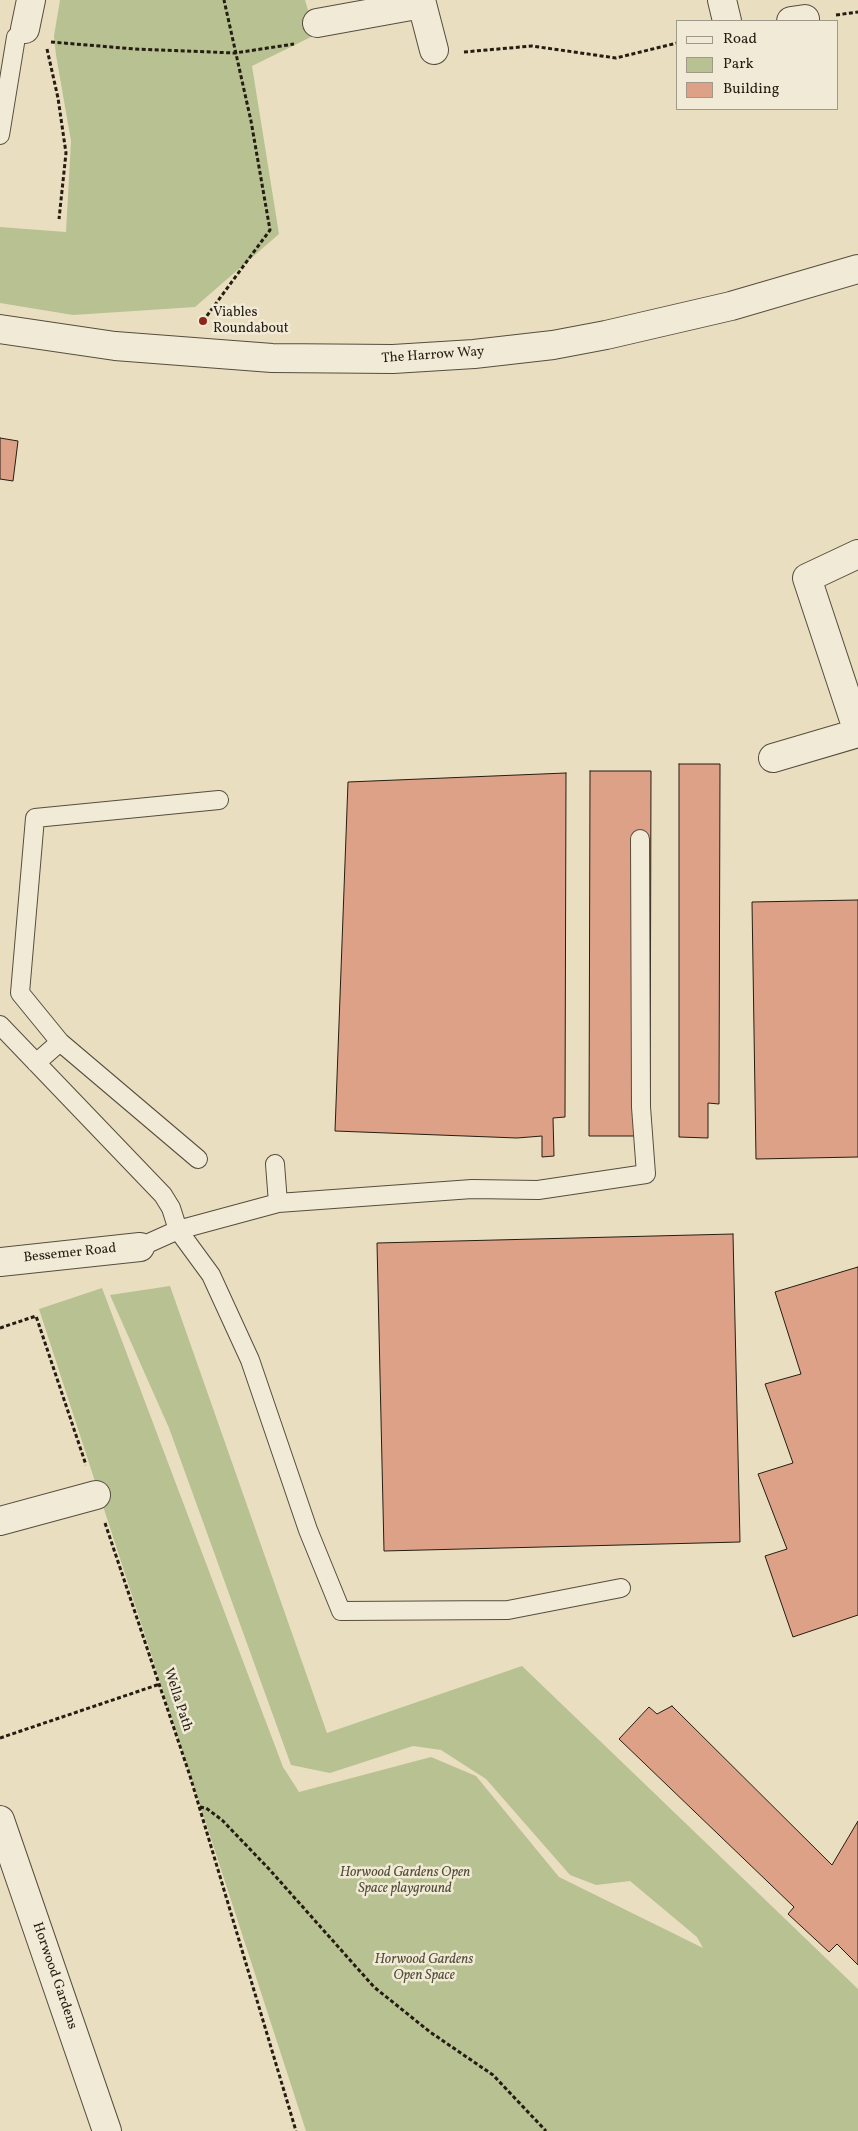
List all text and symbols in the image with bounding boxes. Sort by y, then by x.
legend [676,20,838,110]
text: Road [723,29,757,50]
text: Park [723,54,754,75]
text: Building [723,79,779,100]
place label: Viables Roundabout [213,305,289,338]
marker: Viables Roundabout [197,315,209,327]
street label: The Harrow Way [381,344,485,368]
street label: Bessemer Road [23,1241,117,1267]
street label: Wella Path [159,1666,195,1734]
park label: Horwood Gardens Open Space playground [340,1865,470,1898]
street label: Horwood Gardens [28,1920,80,2032]
park label: Horwood Gardens Open Space [375,1952,473,1984]

